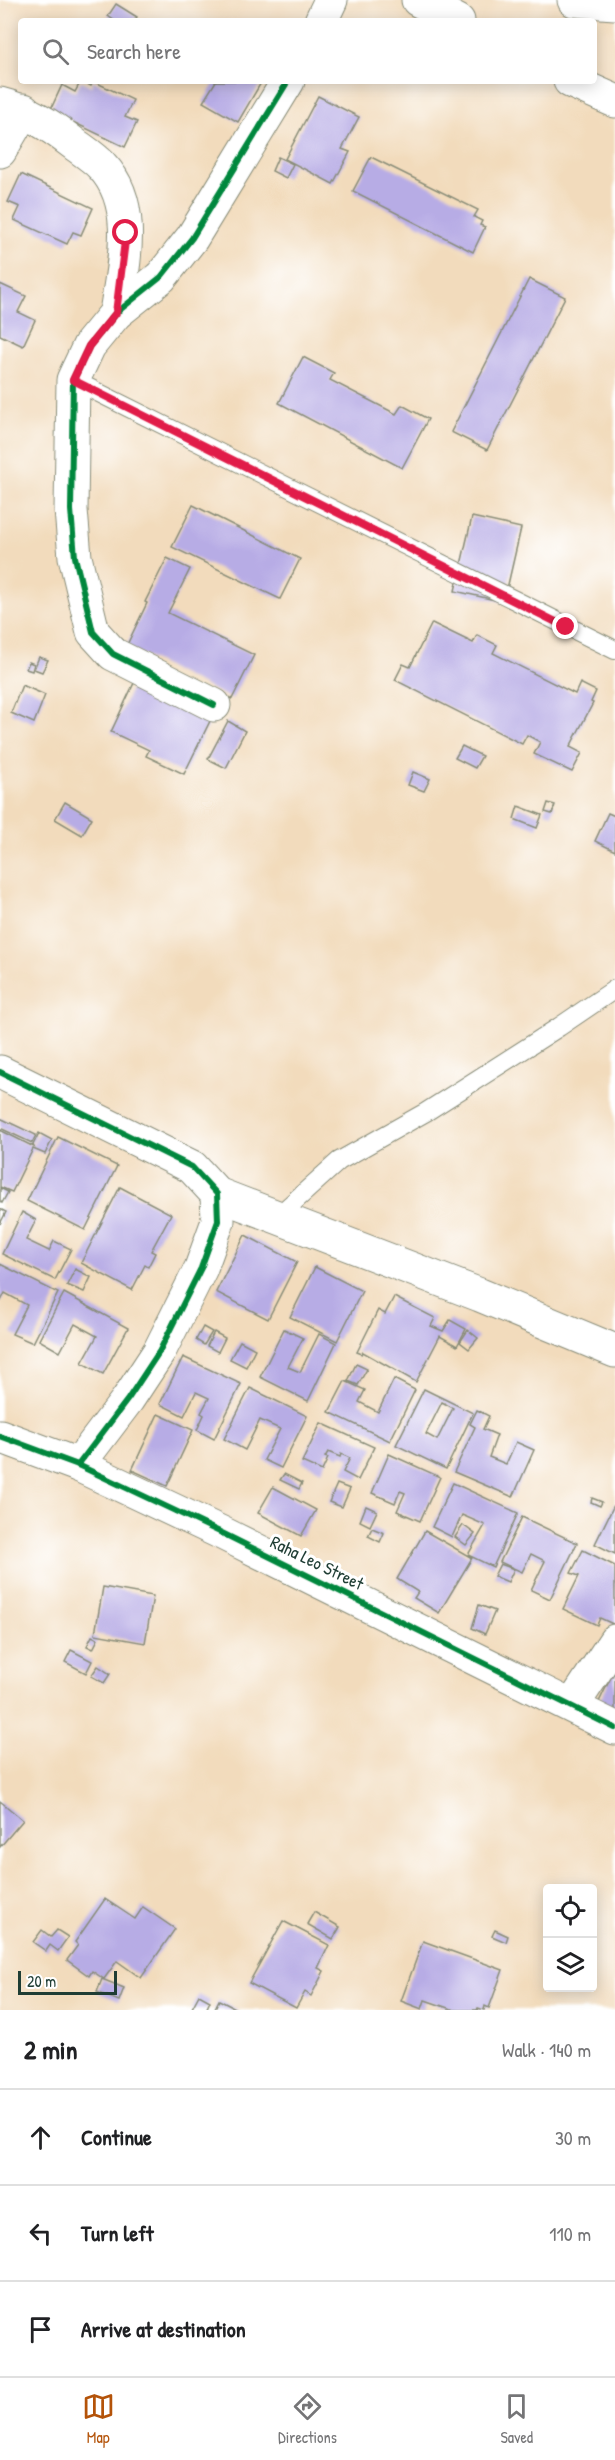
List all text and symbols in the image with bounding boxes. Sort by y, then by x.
search box [18,18,597,84]
icon: search [39,35,72,68]
text: Search here [87,36,181,66]
route start [112,219,138,245]
route end [552,613,578,639]
street label: Raha Leo Street [266,1529,369,1596]
map controls [543,1884,597,1992]
button: locate [543,1884,597,1938]
button: layers [543,1938,597,1992]
scale bar [18,1968,117,1996]
text: 20 m [27,1970,56,1992]
text: 2 min [24,2032,77,2067]
text: Walk · 140 m [502,2036,591,2063]
icon: ahead [24,2121,57,2154]
text: Continue [81,2122,152,2152]
text: 30 m [555,2124,591,2151]
icon: left [24,2217,57,2250]
text: Turn left [81,2218,154,2248]
text: 110 m [549,2220,591,2247]
icon: arrive [24,2313,57,2346]
text: Arrive at destination [81,2314,246,2344]
tab: Map [82,2390,115,2448]
tab: Directions [278,2390,337,2448]
tab: Saved [500,2390,533,2448]

